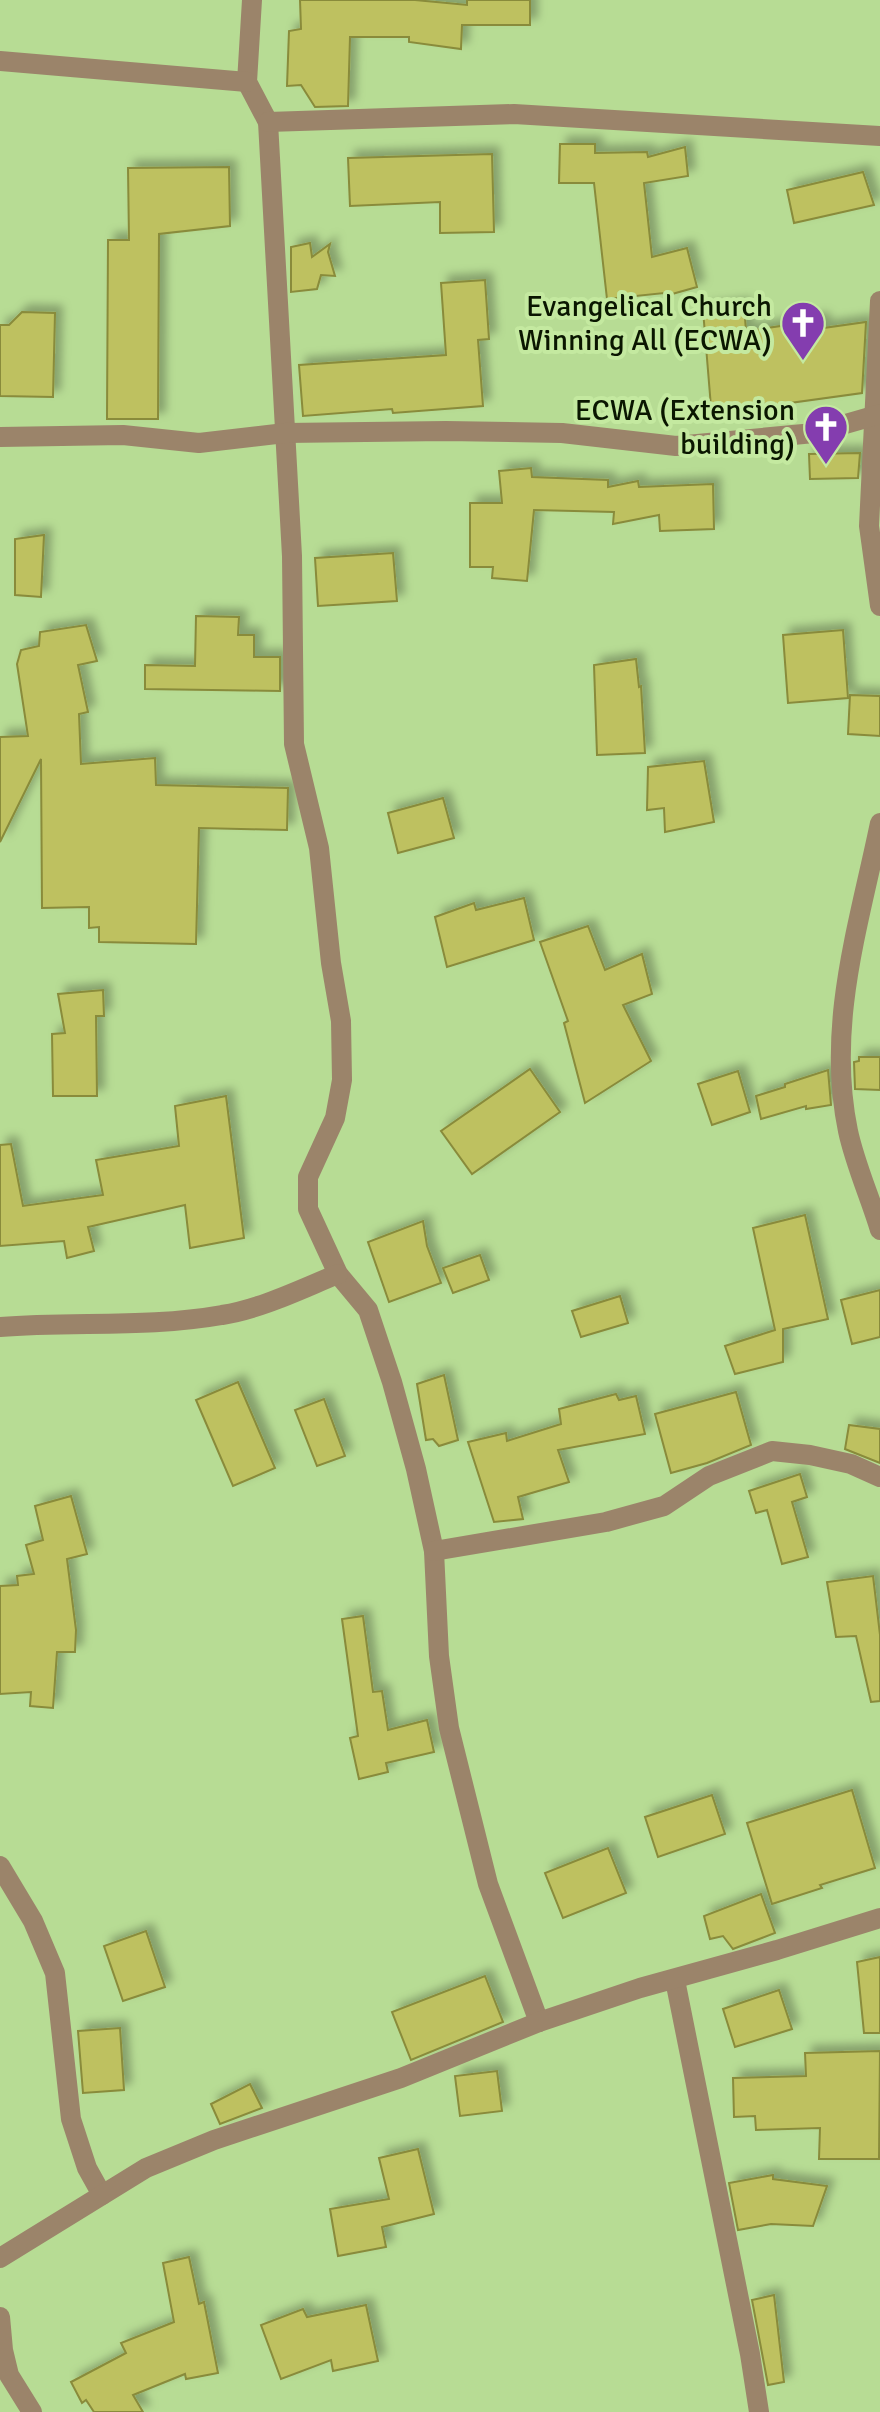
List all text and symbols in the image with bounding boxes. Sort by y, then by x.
place label: Evangelical Church Winning All (ECWA) [518,288,772,359]
church icon: Evangelical Church Winning All (ECWA) [779,299,827,362]
place label: ECWA (Extension building) [575,392,795,463]
church icon: ECWA (Extension building) [802,403,850,466]

